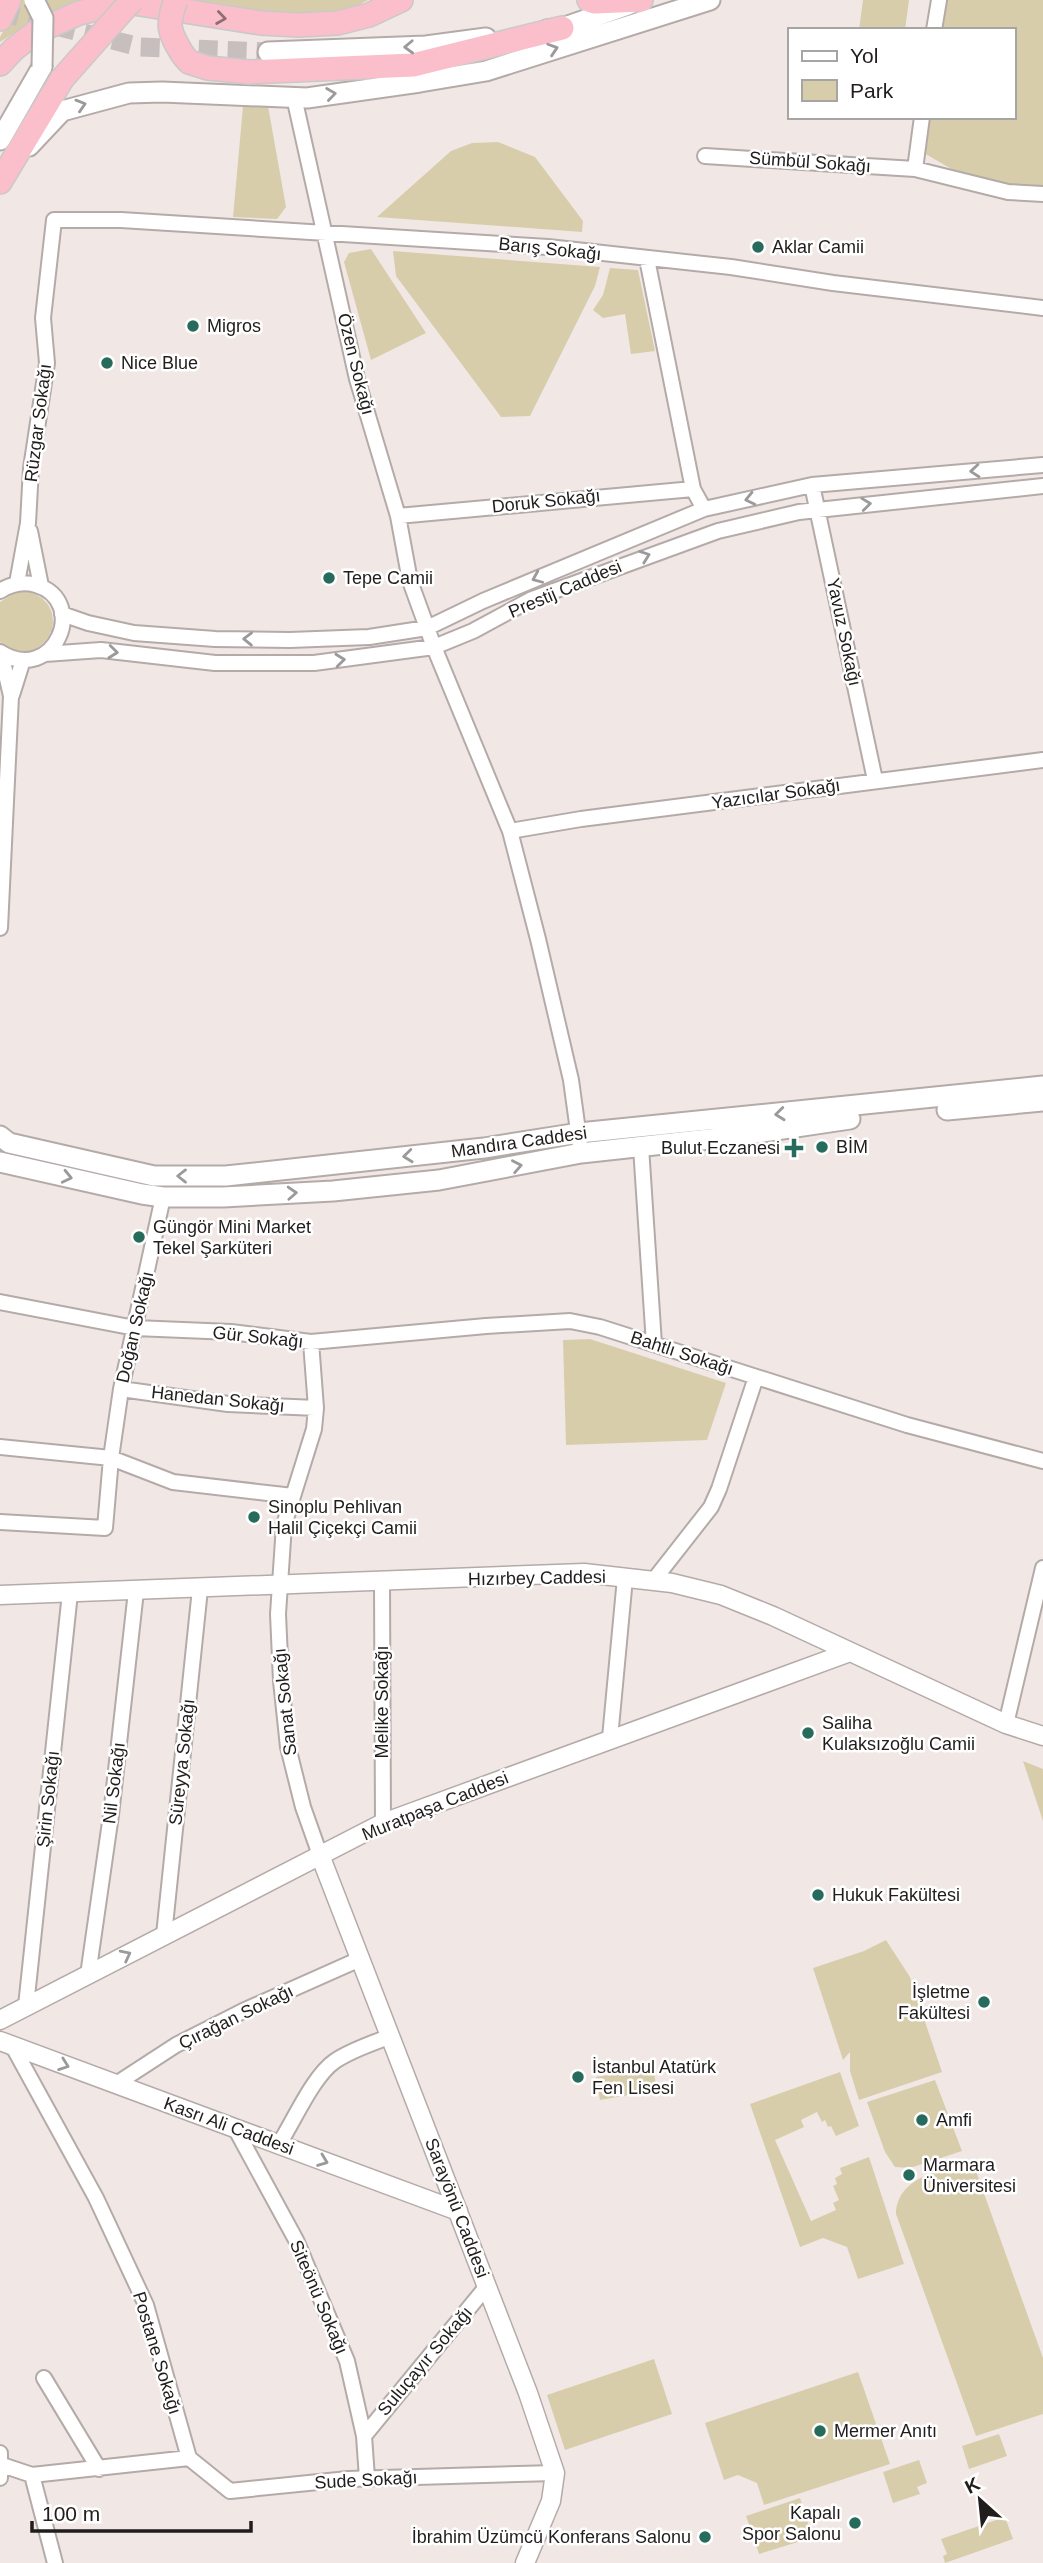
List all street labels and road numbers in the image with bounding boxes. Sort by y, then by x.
street label: Sümbül Sokağı [748,148,872,176]
street label: Barış Sokağı [498,234,602,264]
street label: Özen Sokağı [334,311,378,417]
street label: Rüzgar Sokağı [21,363,55,483]
street label: Doruk Sokağı [491,485,601,517]
street label: Prestij Caddesi [505,556,625,622]
street label: Yavuz Sokağı [823,576,865,688]
street label: Yazıcılar Sokağı [710,775,842,813]
street label: Mandıra Caddesi [450,1123,588,1161]
street label: Doğan Sokağı [112,1269,158,1385]
street label: Gür Sokağı [212,1322,304,1352]
street label: Bahtlı Sokağı [628,1327,736,1379]
street label: Hanedan Sokağı [150,1382,286,1416]
street label: Hızırbey Caddesi [468,1567,606,1589]
street label: Melike Sokağı [372,1645,392,1759]
street label: Sanat Sokağı [269,1647,301,1757]
street label: Süreyya Sokağı [165,1698,199,1826]
street label: Nil Sokağı [99,1741,129,1825]
street label: Şirin Sokağı [33,1750,63,1848]
street label: Muratpaşa Caddesi [359,1767,511,1845]
street label: Çırağan Sokağı [175,1981,297,2053]
street label: Kasrı Ali Caddesi [161,2093,297,2159]
street label: Sarayönü Caddesi [421,2135,493,2281]
street label: Siteönü Sokağı [286,2237,352,2357]
street label: Postane Sokağı [129,2289,185,2417]
street label: Suluçayır Sokağı [374,2302,476,2420]
street label: Sude Sokağı [314,2467,418,2493]

